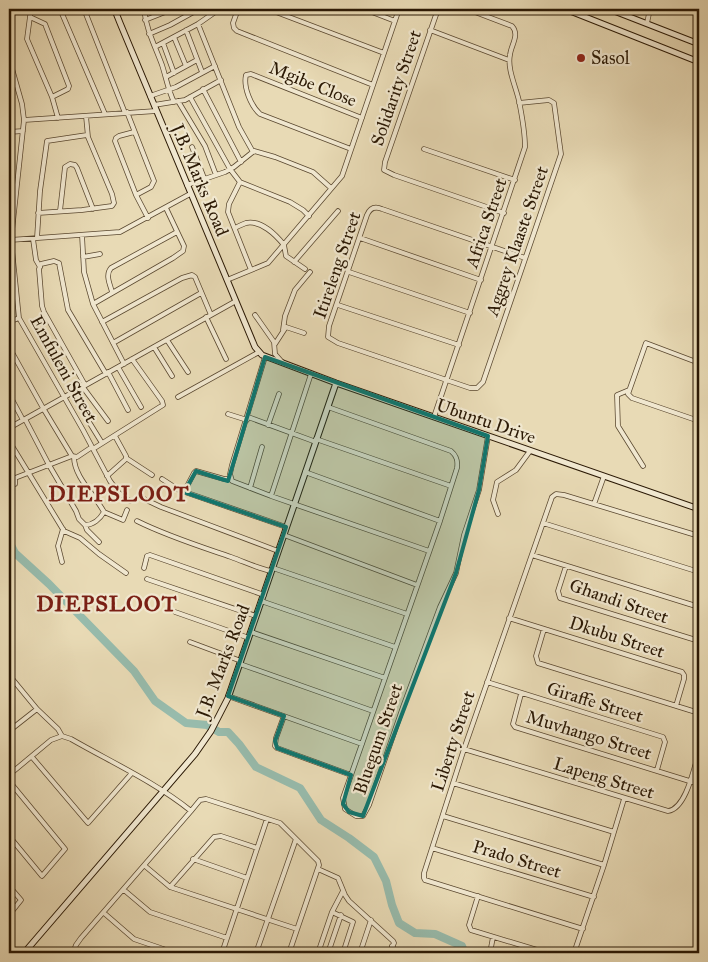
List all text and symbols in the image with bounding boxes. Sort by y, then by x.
street label: Solidarity Street [366,27,426,149]
place label: Sasol [591,47,630,69]
marker: Sasol [575,52,587,64]
street label: Mgibe Close [266,57,360,112]
street label: J.B. Marks Road [165,119,234,240]
street label: Aggrey Klaaste Street [481,163,554,320]
street label: Africa Street [460,175,512,272]
street label: Itireleng Street [308,208,367,322]
street label: Emfuleni Street [25,312,103,427]
street label: Ubuntu Drive [433,394,539,448]
district label: DIEPSLOOT [48,480,190,507]
street label: Ghandi Street [567,574,672,628]
district label: DIEPSLOOT [36,590,178,617]
street label: J.B. Marks Road [191,601,256,723]
street label: Dkubu Street [567,611,668,663]
street label: Giraffe Street [544,677,646,727]
street label: Bluegum Street [349,680,408,798]
street label: Liberty Street [426,687,480,794]
street label: Muvhango Street [523,705,655,766]
street label: Lapeng Street [551,752,658,805]
street label: Prado Street [470,835,565,883]

